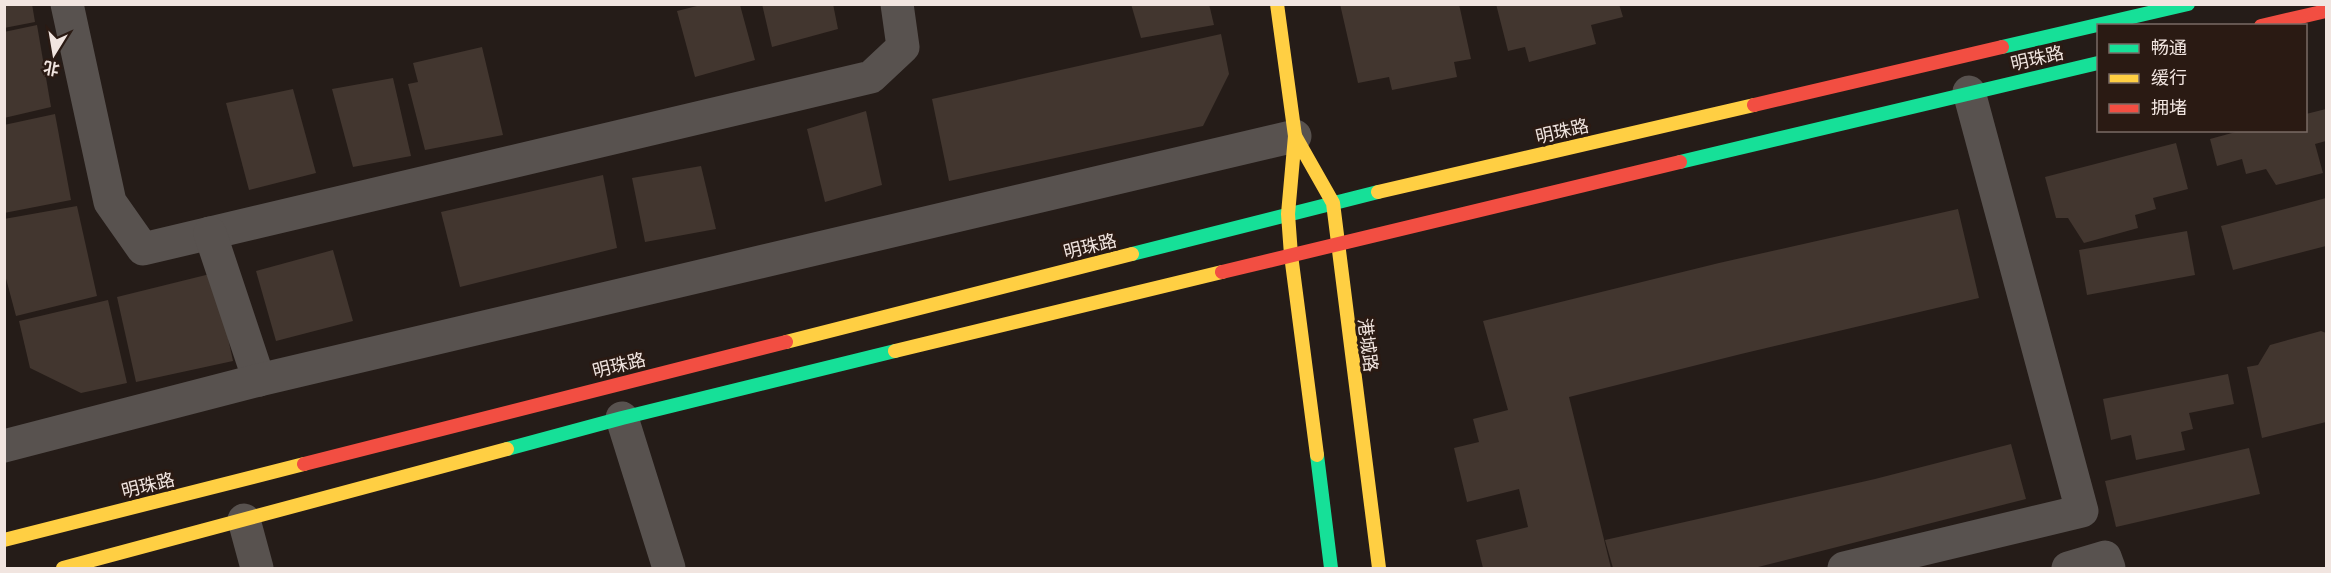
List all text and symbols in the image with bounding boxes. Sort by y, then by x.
north arrow [24,24,84,84]
legend [2097,24,2307,132]
text: 畅通 [2151,36,2187,59]
street label: 明珠路 [2008,41,2066,75]
text: 北 [41,57,61,80]
text: 缓行 [2151,66,2187,89]
text: 拥堵 [2151,96,2187,119]
street label: 明珠路 [1533,114,1591,148]
street label: 明珠路 [1061,228,1119,264]
street label: 港城路 [1353,317,1383,373]
street label: 明珠路 [590,347,648,383]
street label: 明珠路 [119,467,177,503]

